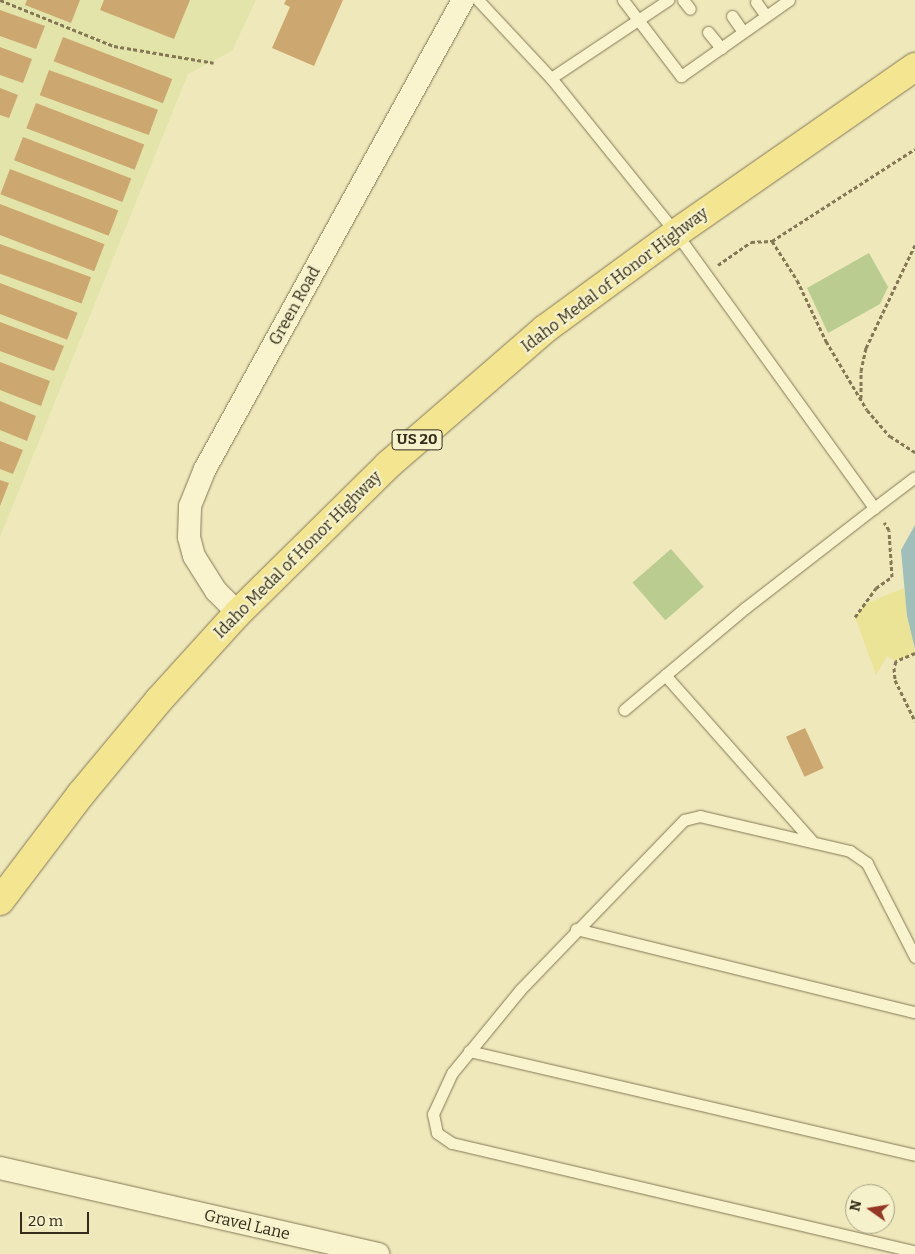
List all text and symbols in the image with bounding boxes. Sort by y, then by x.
street label: Idaho Medal of Honor Highway [518,204,712,356]
street label: Green Road [266,263,324,349]
road number: US 20 [391,428,443,452]
street label: Idaho Medal of Honor Highway [210,467,386,643]
north arrow [845,1184,895,1234]
text: N [846,1199,865,1213]
scale bar [22,1202,91,1234]
street label: Gravel Lane [202,1206,292,1244]
text: 20 m [28,1212,63,1230]

